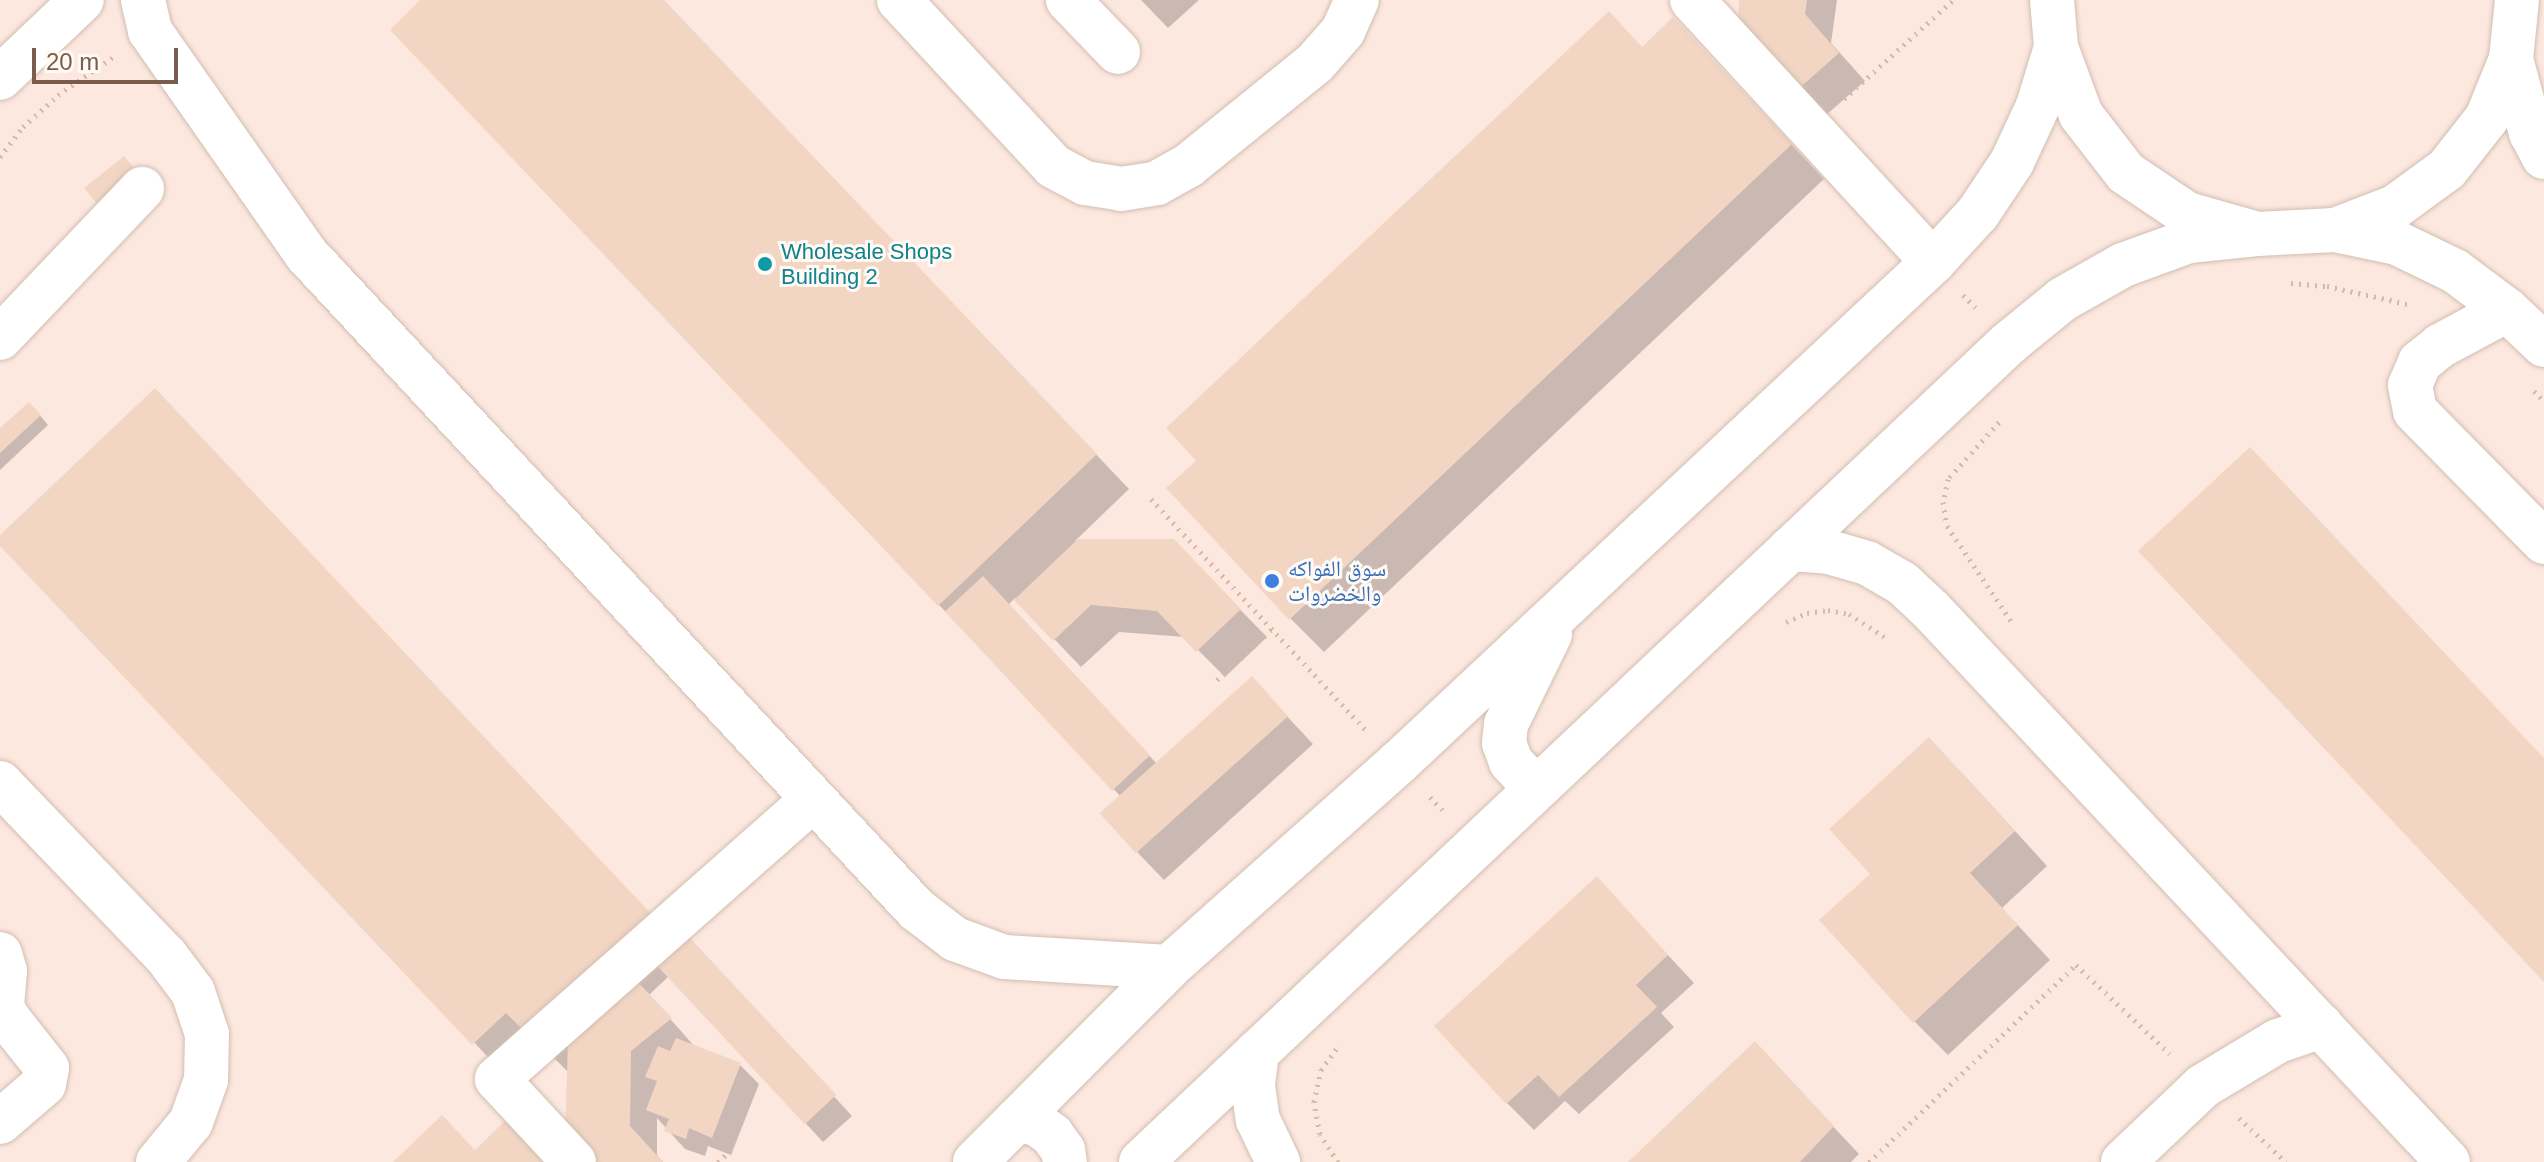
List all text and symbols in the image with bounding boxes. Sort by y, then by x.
scale bar [36,32,182,82]
text: 20 m [46,48,99,75]
place label: Wholesale Shops Building 2 [781,238,952,290]
marker: Wholesale Shops Building 2 [756,255,774,273]
place label: سوق الفواكه والخضروات [1288,555,1386,606]
marker: سوق الفواكه والخضروات [1263,572,1281,590]

